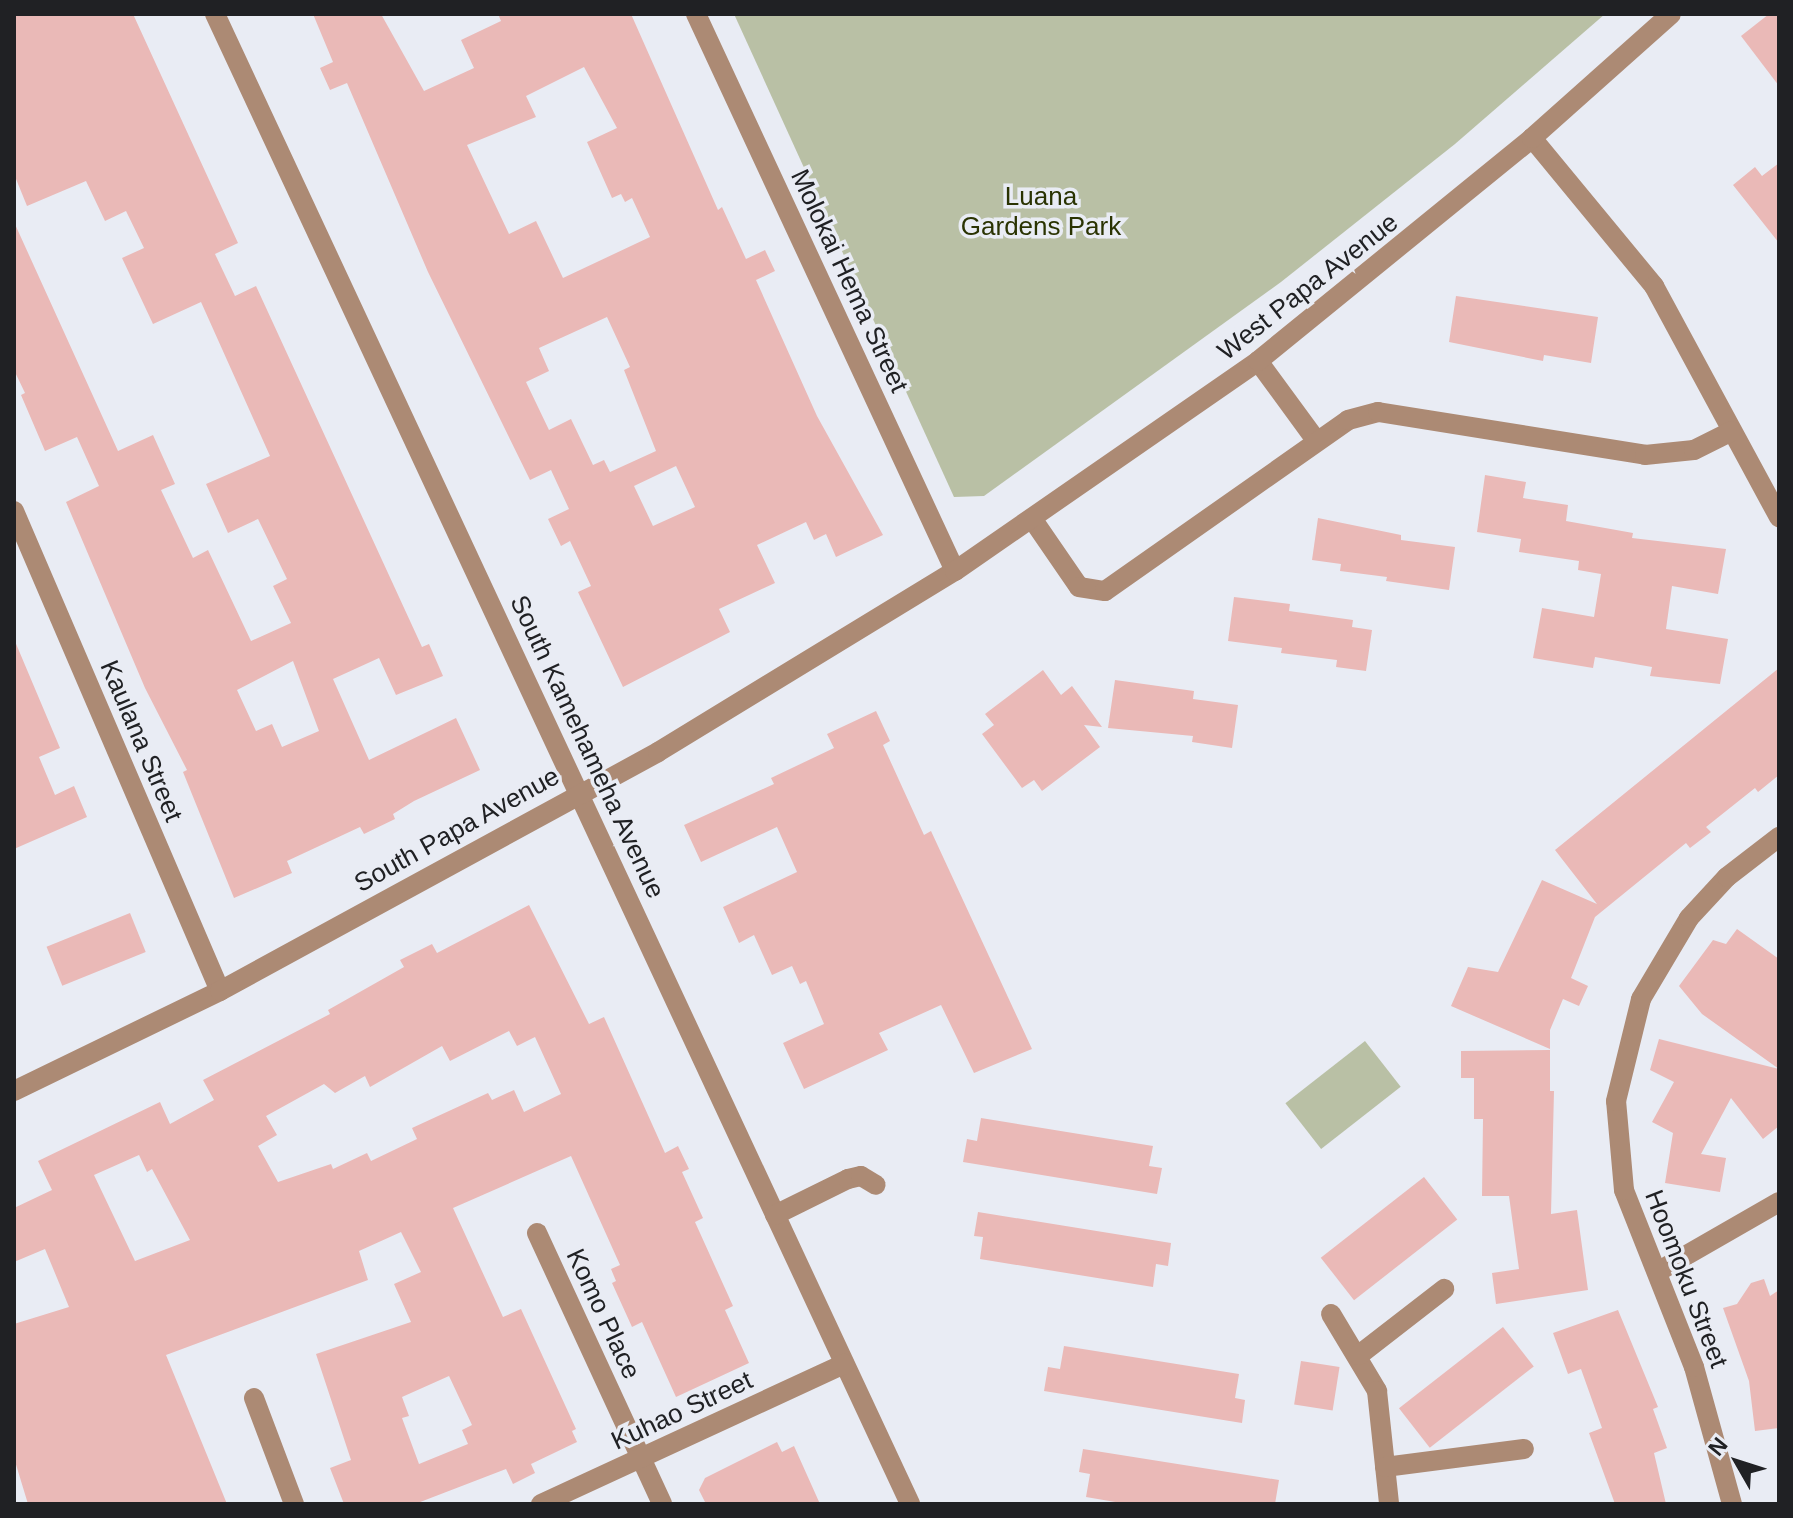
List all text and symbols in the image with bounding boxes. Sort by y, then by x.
street label: Molokai Hema Street [784,164,914,398]
park label: Luana Gardens Park [961,181,1121,242]
street label: West Papa Avenue [1211,206,1405,368]
street label: South Kamehameha Avenue [503,590,671,904]
street label: Kaulana Street [93,656,189,826]
street label: South Papa Avenue [348,760,566,900]
street label: Hoomoku Street [1638,1186,1734,1372]
street label: Komo Place [559,1244,647,1384]
street label: Kuhao Street [607,1365,757,1457]
north arrow [1697,1422,1777,1502]
text: N [1703,1433,1733,1461]

